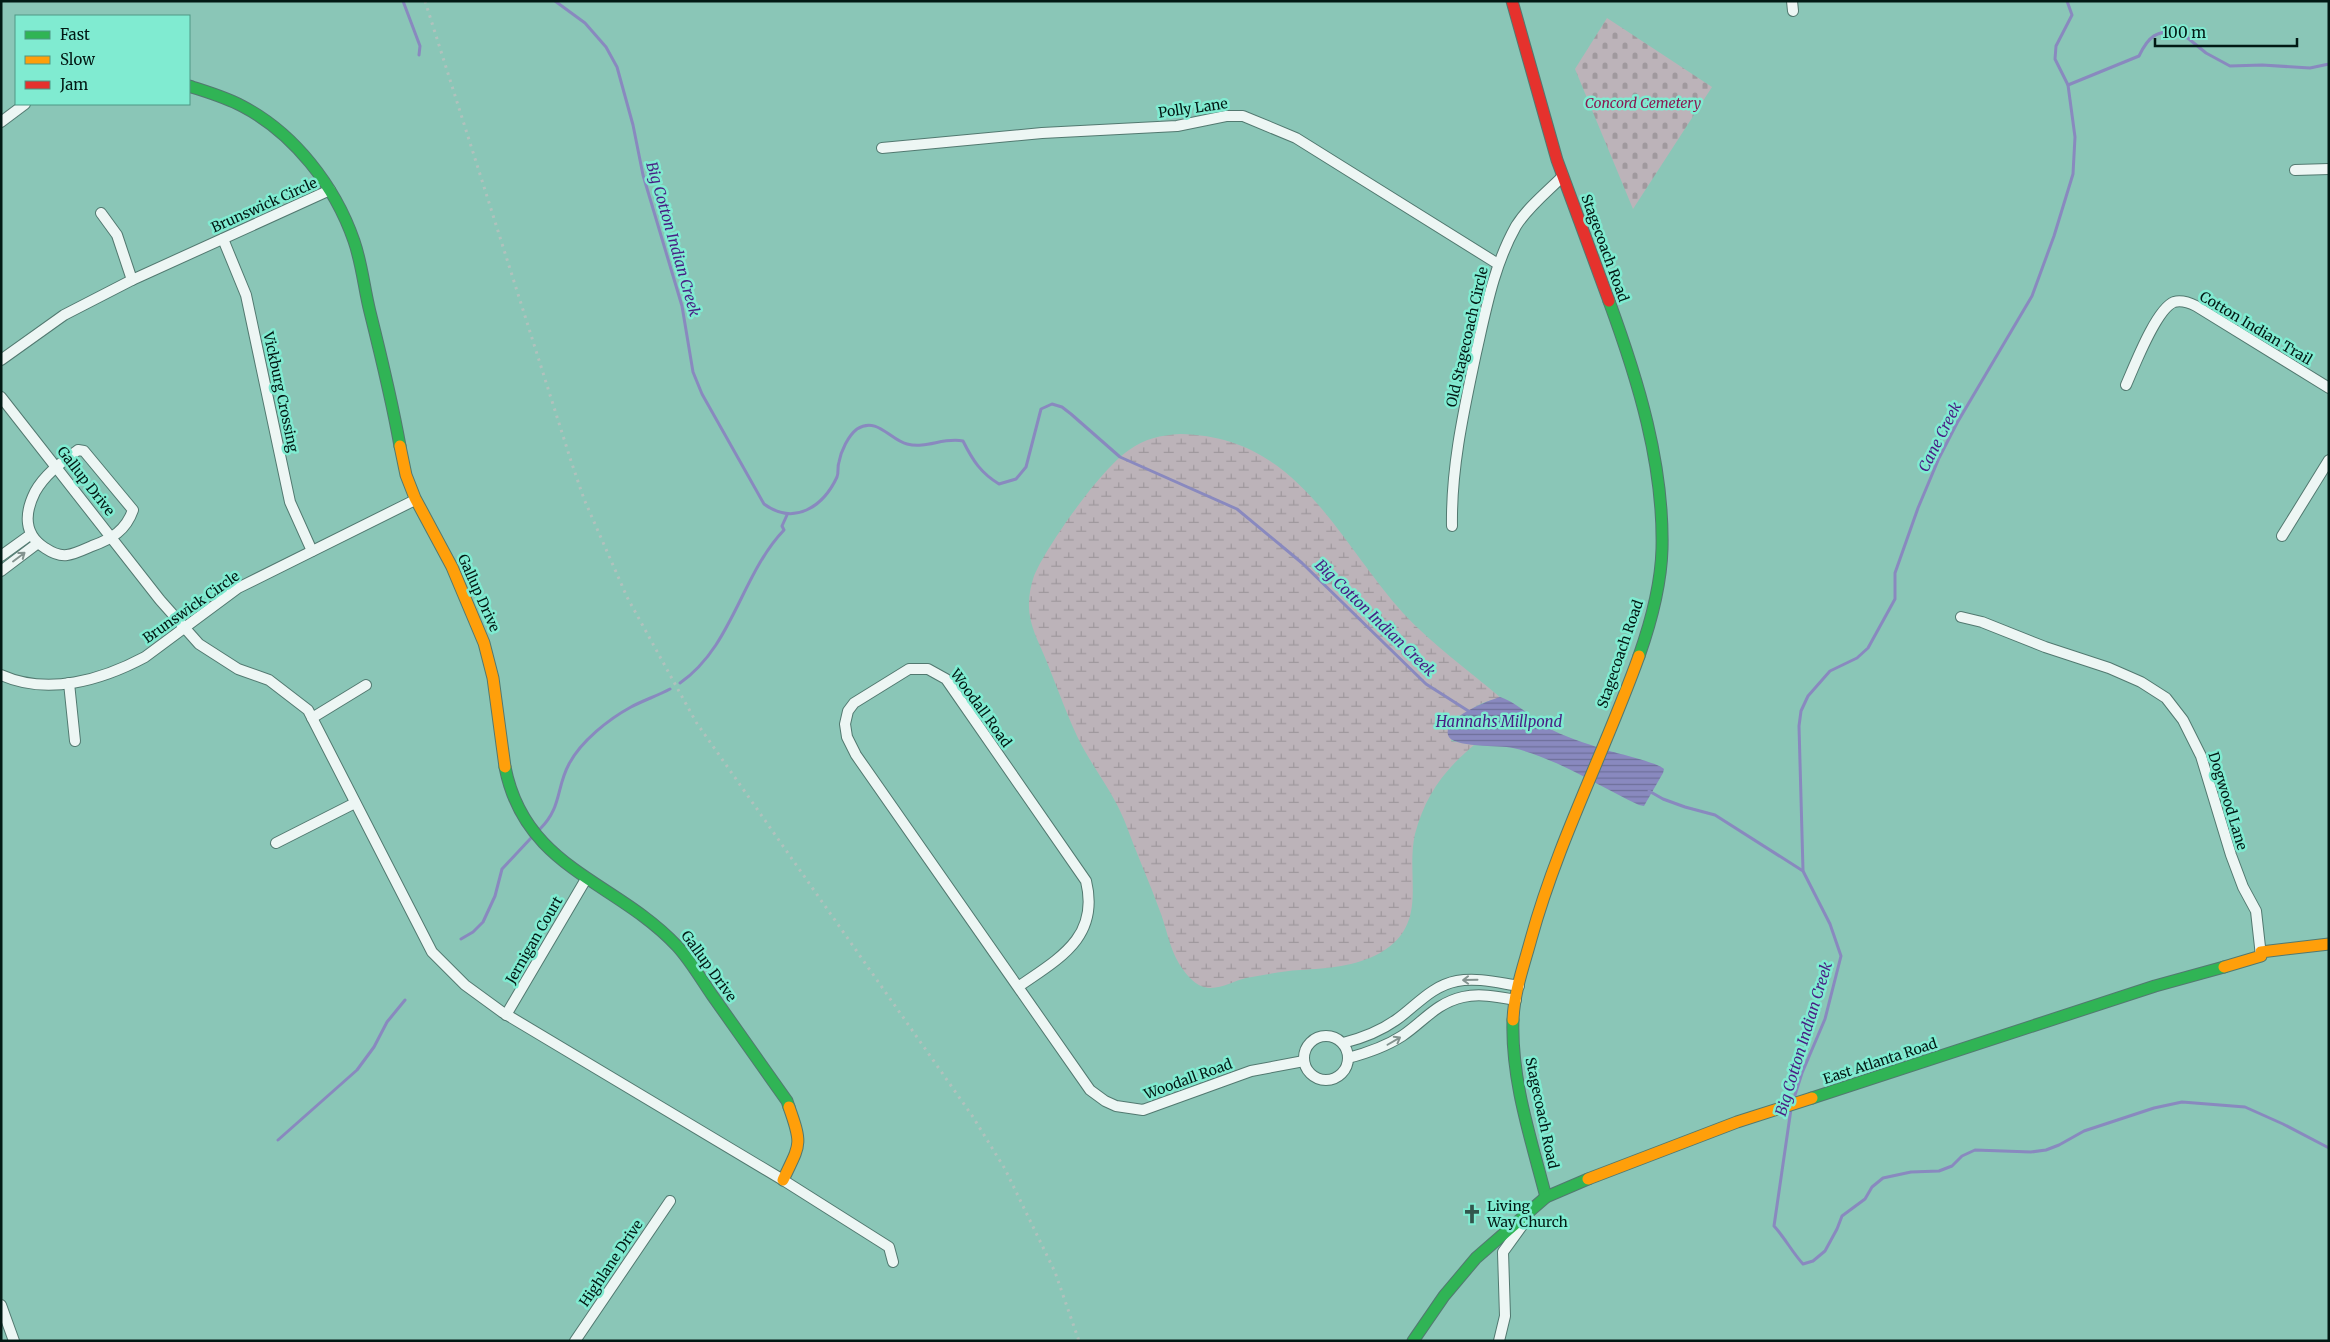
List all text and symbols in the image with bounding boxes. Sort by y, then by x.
legend [15,15,190,105]
scale bar [2155,15,2298,47]
text: 100 m [2162,23,2206,42]
text: Fast [60,25,90,44]
text: Slow [60,50,95,69]
text: Jam [59,75,88,94]
street label: Polly Lane [1157,94,1229,122]
park label: Concord Cemetery [1585,94,1701,112]
water label: Big Cotton Indian Creek [642,159,705,319]
street label: Brunswick Circle [208,174,320,236]
street label: Stagecoach Road [1577,192,1633,305]
street label: Old Stagecoach Circle [1442,265,1492,409]
street label: Cotton Indian Trail [2196,287,2316,369]
street label: Vickburg Crossing [259,329,303,454]
water label: Cane Creek [1914,398,1966,475]
street label: Gallup Drive [53,443,119,519]
street label: Gallup Drive [454,551,504,635]
one-way arrow [12,552,26,562]
water label: Big Cotton Indian Creek [1311,555,1440,681]
street label: Brunswick Circle [139,567,243,647]
street label: Stagecoach Road [1593,597,1647,711]
street label: Woodall Road [946,664,1016,751]
water label: Hannahs Millpond [1435,712,1563,731]
street label: Dogwood Lane [2205,750,2251,852]
street label: Jernigan Court [501,893,567,988]
street label: Gallup Drive [677,927,741,1005]
water label: Big Cotton Indian Creek [1771,959,1836,1118]
one-way arrow [1463,975,1479,985]
street label: East Atlanta Road [1821,1034,1940,1088]
one-way arrow [1386,1036,1401,1046]
street label: Woodall Road [1141,1055,1235,1104]
street label: Stagecoach Road [1521,1056,1563,1171]
place label: Living Way Church [1486,1197,1568,1231]
church icon: Living Way Church [1461,1203,1483,1225]
street label: Highlane Drive [575,1216,647,1310]

